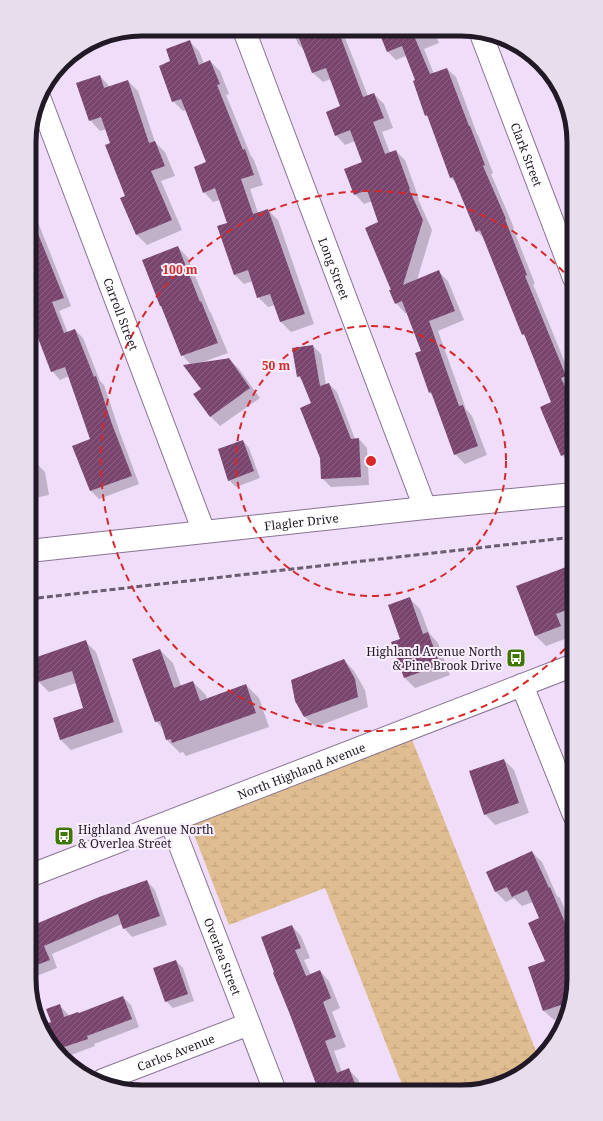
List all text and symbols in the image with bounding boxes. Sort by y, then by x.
street label: Clark Street [507,120,547,189]
street label: Long Street [315,235,354,302]
text: 100 m [162,261,198,278]
street label: Carroll Street [100,275,143,353]
text: 50 m [262,357,290,374]
centre of rings [364,454,378,468]
street label: Flagler Drive [263,509,339,534]
place label: Highland Avenue North & Pine Brook Drive [366,643,502,674]
bus stop icon: Highland Avenue North & Pine Brook Drive [505,647,527,669]
street label: North Highland Avenue [235,738,368,803]
place label: Highland Avenue North & Overlea Street [78,821,214,852]
bus stop icon: Highland Avenue North & Overlea Street [53,825,75,847]
street label: Overlea Street [200,915,246,997]
street label: Carlos Avenue [135,1029,217,1075]

